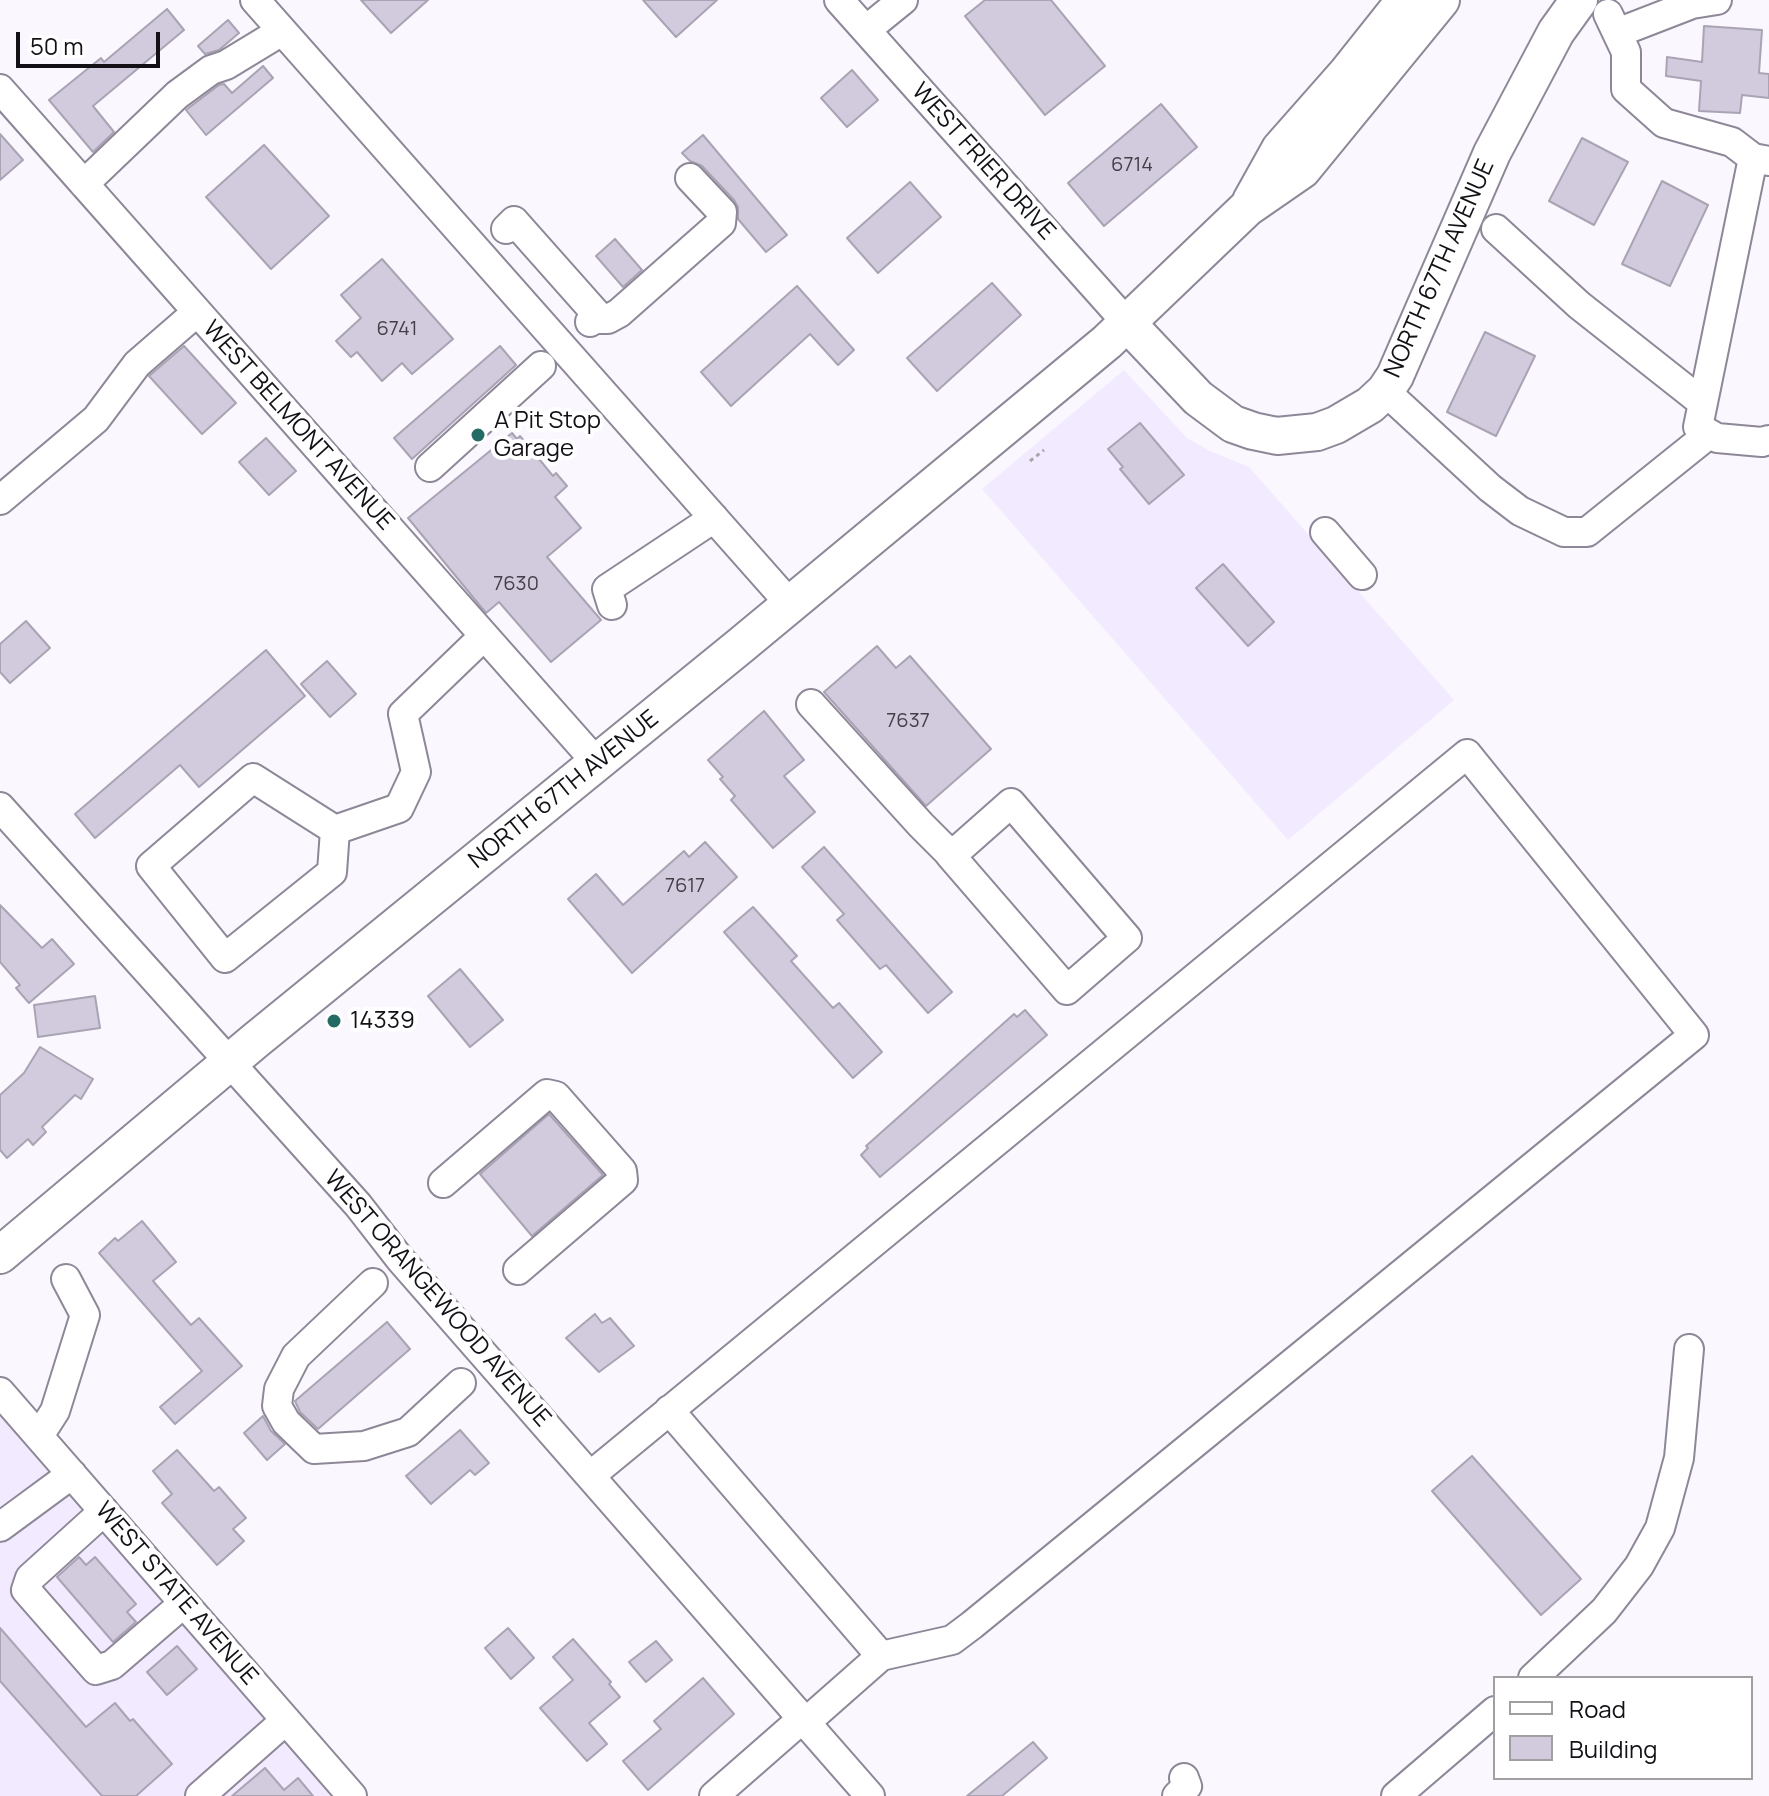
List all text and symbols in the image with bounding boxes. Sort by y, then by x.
scale bar [20,16,164,66]
text: 50 m [30,29,84,62]
street label: WEST FRIER DRIVE [905,78,1061,246]
house number: 6714 [1111,153,1153,177]
street label: NORTH 67TH AVENUE [1379,156,1501,382]
street label: WEST BELMONT AVENUE [196,315,400,537]
house number: 6741 [376,317,418,341]
place label: A Pit Stop Garage [494,407,601,463]
marker: A Pit Stop Garage [469,426,487,444]
house number: 7630 [493,572,539,596]
street label: NORTH 67TH AVENUE [463,705,665,875]
house number: 7637 [886,709,930,733]
house number: 7617 [665,874,705,898]
place label: 14339 [350,1007,415,1035]
marker: 14339 [325,1012,343,1030]
street label: WEST ORANGEWOOD AVENUE [318,1165,556,1433]
street label: WEST STATE AVENUE [89,1497,263,1691]
legend [1493,1676,1753,1780]
text: Road [1569,1692,1626,1725]
text: Building [1569,1732,1657,1765]

